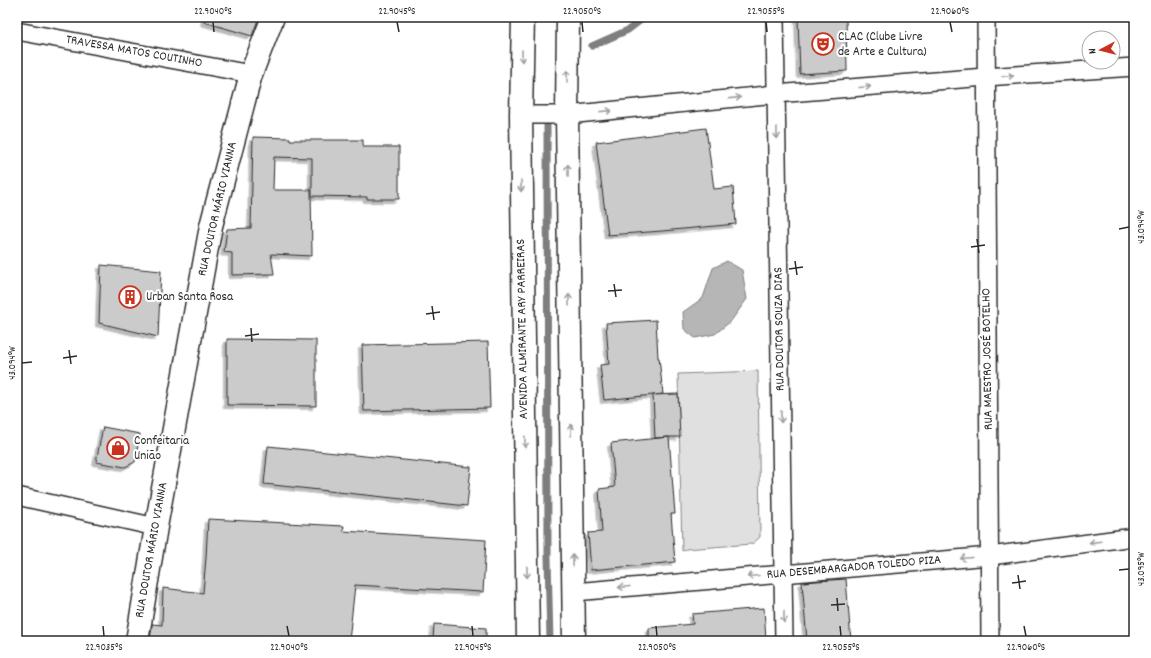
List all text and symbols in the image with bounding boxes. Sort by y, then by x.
text: 22.9040°S [194,5,232,19]
text: 22.9045°S [379,5,415,19]
text: 22.9050°S [563,5,601,19]
text: 22.9055°S [747,5,785,19]
text: 22.9060°S [931,5,969,19]
place label: CLAC (Clube Livre de Arte e Cultura) [838,28,927,62]
north arrow [1081,30,1121,70]
street label: TRAVESSA MATOS COUTINHO [64,31,204,73]
theatre icon: CLAC (Clube Livre de Arte e Cultura) [810,31,836,57]
text: N [1085,47,1101,55]
one-way arrow [518,49,526,62]
one-way arrow [563,70,571,83]
one-way arrow [1001,72,1014,79]
one-way arrow [858,83,871,91]
one-way arrow [728,94,741,102]
one-way arrow [599,107,612,115]
one-way arrow [773,126,781,139]
street label: RUA DOUTOR MÁRIO VIANNA [193,140,243,278]
one-way arrow [564,164,572,177]
one-way arrow [518,179,525,192]
text: 43.094°W [1135,210,1149,244]
street label: AVENIDA ALMIRANTE ARY PARREIRAS [512,238,534,419]
street label: RUA DOUTOR SOUZA DIAS [769,267,791,391]
building icon: Urban Santa Rosa [117,284,143,310]
place label: Urban Santa Rosa [146,288,234,307]
street label: RUA MAESTRO JOSÉ BOTELHO [977,288,999,430]
one-way arrow [566,294,573,307]
text: 43.094°W [6,346,20,380]
one-way arrow [777,410,785,423]
one-way arrow [567,424,575,437]
place label: Confeitaria União [134,432,190,466]
shop icon: Confeitaria União [105,435,131,461]
one-way arrow [521,435,529,448]
street label: RUA DOUTOR MÁRIO VIANNA [131,481,173,619]
one-way arrow [1089,538,1102,546]
street label: RUA DESEMBARGADOR TOLEDO PIZA [766,551,942,585]
text: 43.095°W [1135,552,1149,586]
one-way arrow [569,554,577,567]
one-way arrow [960,555,973,562]
one-way arrow [523,565,531,578]
one-way arrow [747,573,760,580]
one-way arrow [618,584,631,591]
one-way arrow [780,610,788,623]
text: 22.9035°S [85,641,123,655]
text: 22.9040°S [270,641,308,655]
text: 22.9045°S [455,641,491,655]
text: 22.9050°S [638,641,676,655]
text: 22.9055°S [822,641,860,655]
text: 22.9060°S [1007,641,1045,655]

